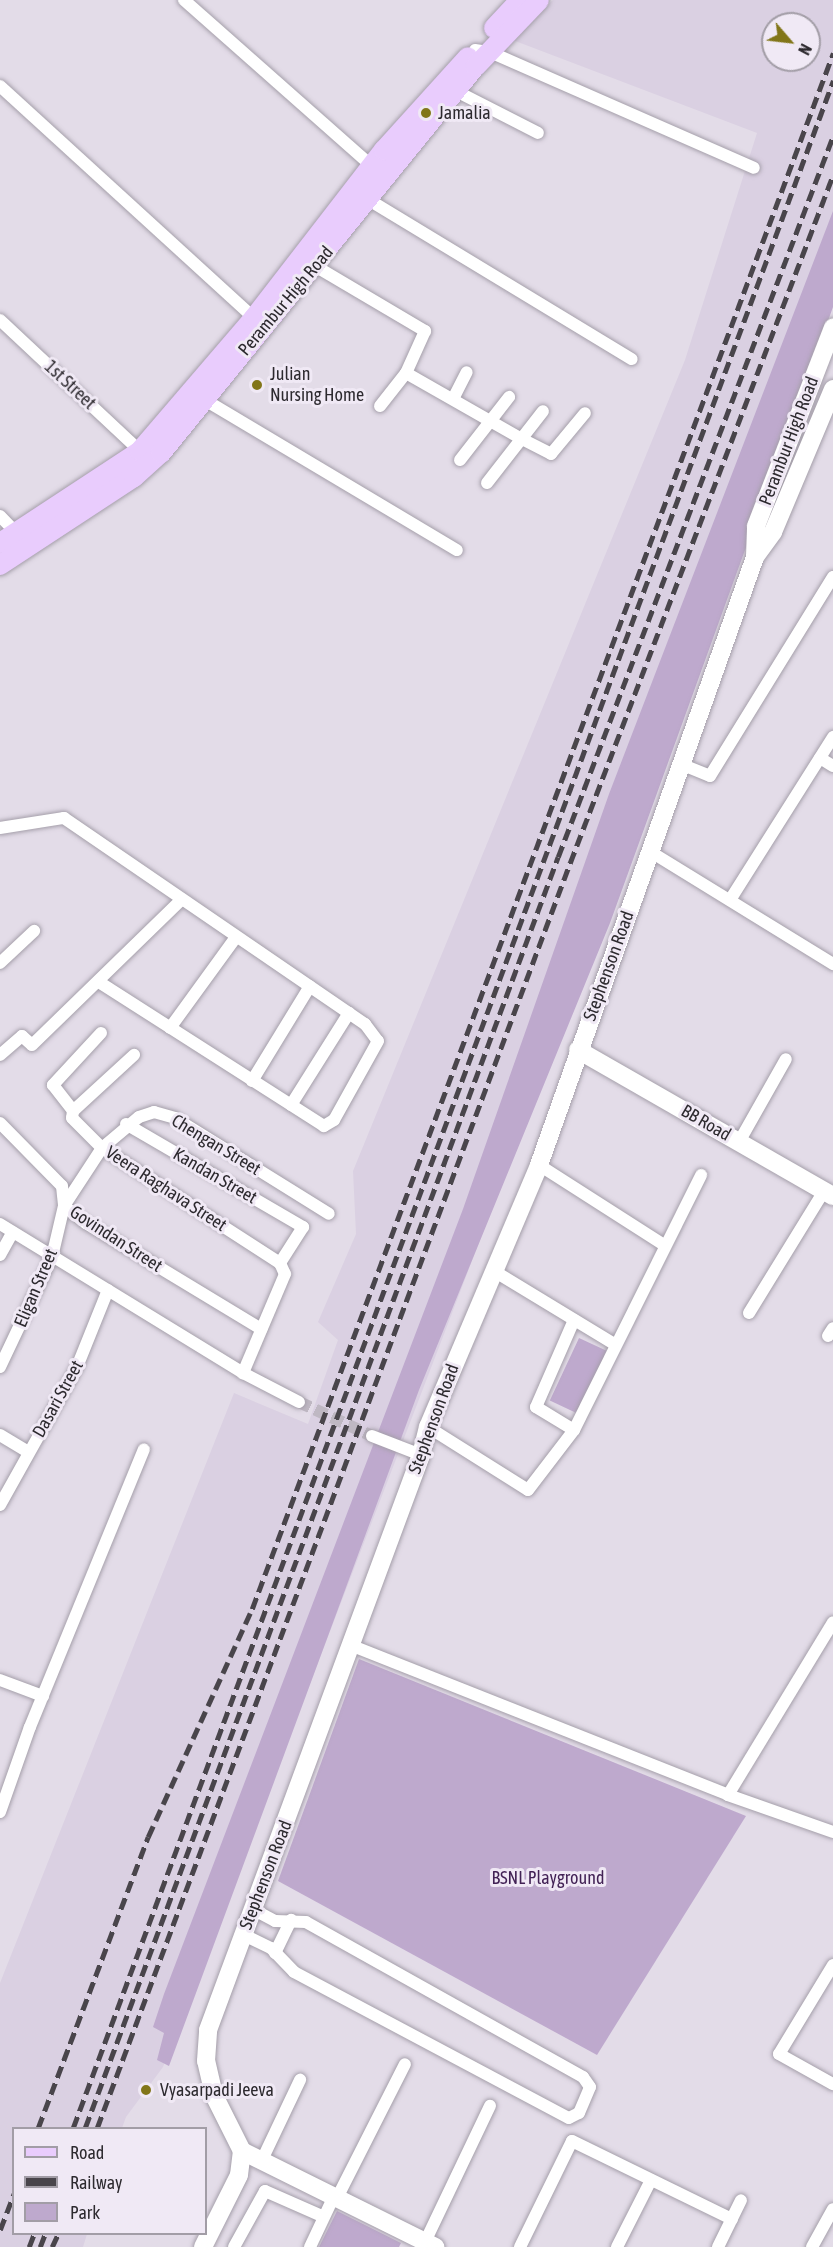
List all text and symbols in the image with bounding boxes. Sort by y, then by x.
north arrow [761,12,821,72]
text: N [795,41,815,58]
place label: Jamalia [438,102,491,124]
marker: Jamalia [419,106,433,120]
street label: Perambur High Road [234,242,338,360]
street label: 1st Street [40,356,100,414]
place label: Julian Nursing Home [270,364,364,406]
street label: Perambur High Road [755,374,823,508]
marker: Julian Nursing Home [248,376,266,394]
street label: Stephenson Road [579,908,639,1024]
street label: BB Road [677,1100,735,1146]
street label: Chengan Street [168,1110,264,1180]
street label: Veera Raghava Street [101,1142,231,1236]
street label: Kandan Street [169,1143,261,1209]
street label: Govindan Street [66,1201,166,1277]
street label: Eligan Street [10,1246,62,1330]
street label: Dasari Street [28,1357,88,1441]
street label: Stephenson Road [404,1361,464,1477]
street label: Stephenson Road [235,1817,297,1933]
park label: BSNL Playground [492,1867,604,1889]
place label: Vyasarpadi Jeeva [160,2079,274,2101]
marker: Vyasarpadi Jeeva [137,2081,155,2099]
legend [12,2127,207,2235]
text: Road [70,2142,104,2163]
text: Railway [70,2172,122,2193]
text: Park [70,2202,100,2223]

